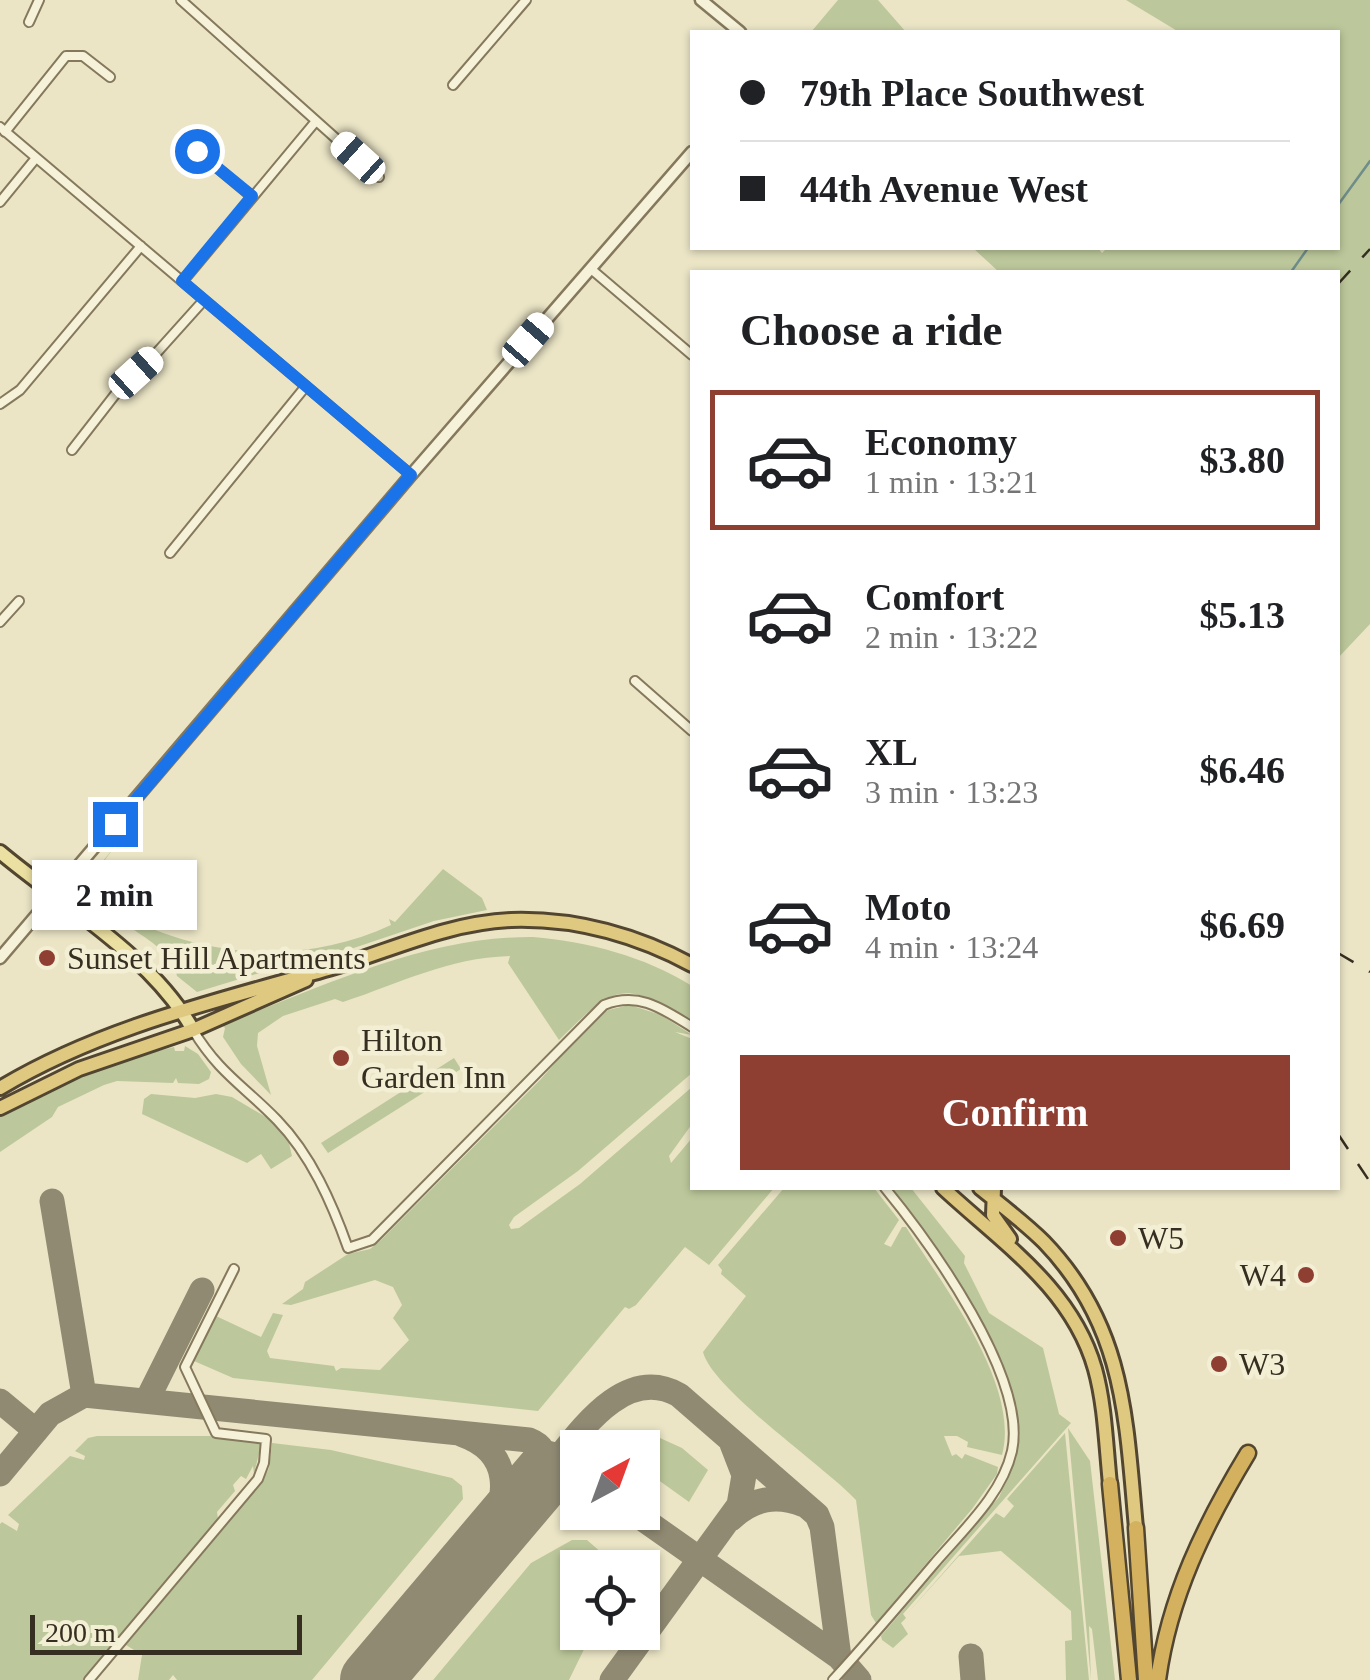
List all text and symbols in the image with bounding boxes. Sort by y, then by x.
text: 79th Place Southwest [800,72,1144,114]
car [326,127,390,189]
route start [175,129,220,174]
text: 44th Avenue West [800,168,1088,210]
text: Choose a ride [740,305,1003,355]
car [497,308,559,372]
car [104,342,168,404]
icon: car [745,415,835,505]
text: Economy [865,421,1017,463]
text: $3.80 [1200,439,1285,481]
text: 1 min · 13:21 [865,464,1038,500]
icon: car [745,570,835,660]
text: Comfort [865,576,1004,618]
text: $5.13 [1200,594,1285,636]
text: 2 min · 13:22 [865,619,1038,655]
icon: car [745,725,835,815]
text: XL [865,731,918,773]
text: $6.46 [1200,749,1285,791]
text: 3 min · 13:23 [865,774,1038,810]
route end [93,802,138,847]
callout: 2 min [32,859,198,929]
text: 2 min [76,877,153,913]
icon: car [745,880,835,970]
text: Moto [865,886,952,928]
text: $6.69 [1200,904,1285,946]
text: 4 min · 13:24 [865,929,1038,965]
place label: Sunset Hill Apartments [67,940,366,976]
marker: Sunset Hill Apartments [36,947,58,969]
place label: Hilton Garden Inn [361,1022,506,1095]
marker: Hilton Garden Inn [330,1047,352,1069]
button: Confirm [740,1055,1290,1170]
place label: W5 [1138,1220,1184,1256]
marker: W5 [1107,1227,1129,1249]
place label: W4 [1240,1257,1286,1293]
marker: W4 [1295,1264,1317,1286]
place label: W3 [1239,1346,1285,1382]
marker: W3 [1208,1353,1230,1375]
north arrow [560,1430,660,1530]
map controls [560,1430,660,1650]
button: locate [560,1550,660,1650]
scale bar [30,1610,302,1654]
text: 200 m [45,1617,116,1648]

